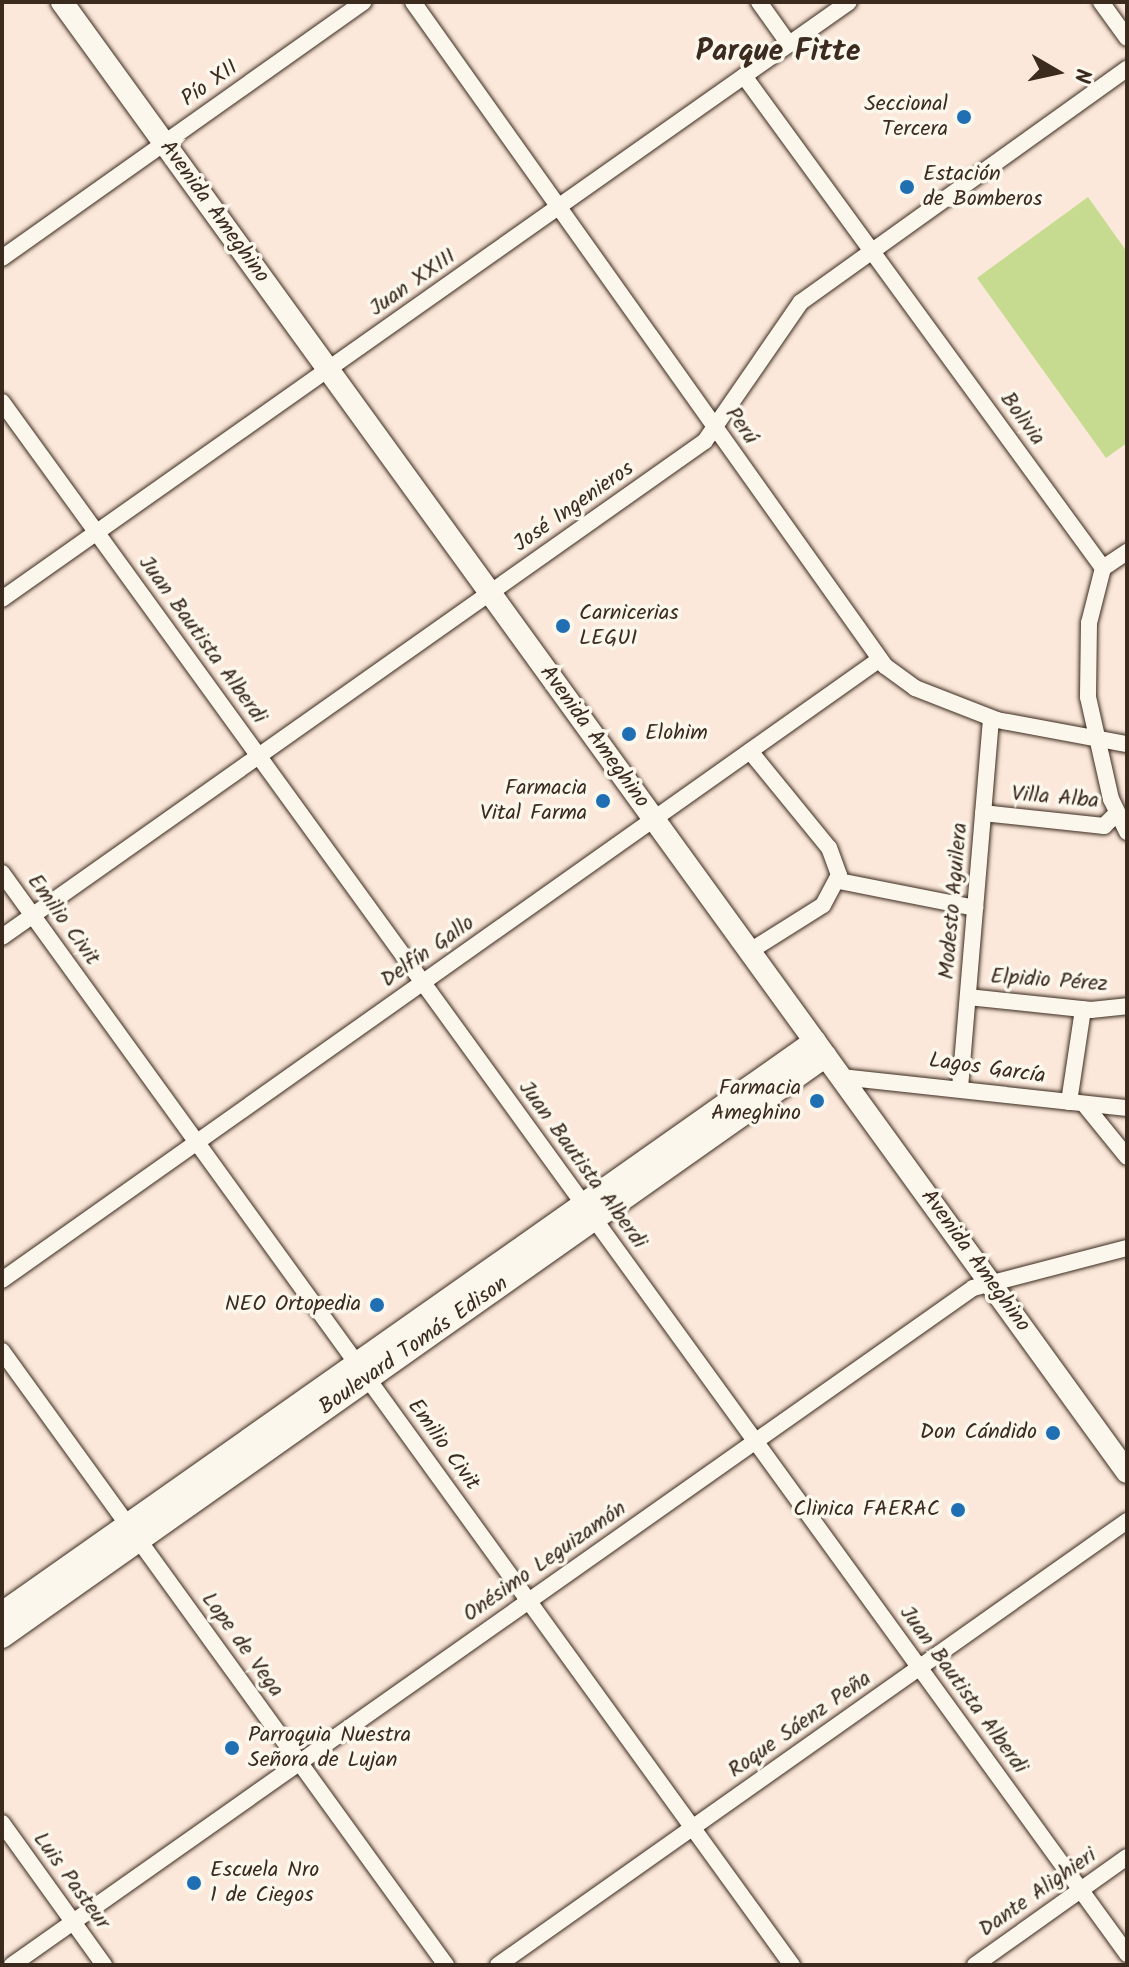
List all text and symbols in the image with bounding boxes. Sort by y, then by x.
north arrow [1017,32,1097,112]
district label: Parque Fitte [696,34,860,70]
street label: Pío XII [176,55,244,113]
text: N [1063,66,1100,85]
place label: Seccional Tercera [864,91,948,142]
marker: Seccional Tercera [955,108,973,126]
street label: Avenida Ameghino [153,136,275,288]
place label: Estación de Bomberos [923,161,1042,212]
marker: Estación de Bomberos [898,178,916,196]
street label: Juan XXIII [365,244,461,322]
street label: Bolivia [994,387,1050,451]
street label: Perú [719,402,763,450]
street label: José Ingenieros [509,456,639,558]
street label: Juan Bautista Alberdi [132,551,272,729]
place label: Carnicerias LEGUI [579,600,679,652]
marker: Carnicerias LEGUI [554,617,572,635]
street label: Avenida Ameghino [533,661,655,813]
place label: Elohim [645,721,708,747]
marker: Elohim [620,725,638,743]
place label: Farmacia Vital Farma [480,775,587,826]
street label: Villa Alba [1010,781,1100,815]
marker: Farmacia Vital Farma [594,792,612,810]
street label: Modesto Aguilera [934,821,974,981]
street label: Emilio Civit [21,869,105,971]
street label: Delfín Gallo [376,910,480,994]
street label: Elpidio Pérez [989,964,1109,998]
street label: Lagos García [927,1048,1047,1090]
place label: Farmacia Ameghino [711,1075,801,1126]
street label: Juan Bautista Alberdi [512,1076,652,1254]
marker: Farmacia Ameghino [808,1092,826,1110]
street label: Avenida Ameghino [914,1185,1036,1337]
street label: Boulevard Tomás Edison [314,1271,514,1421]
place label: NEO Ortopedia [225,1292,361,1318]
marker: NEO Ortopedia [368,1296,386,1314]
street label: Emilio Civit [401,1394,485,1496]
place label: Don Cándido [920,1420,1037,1446]
marker: Don Cándido [1044,1424,1062,1442]
street label: Onésimo Leguizamón [458,1496,632,1628]
place label: Clinica FAERAC [793,1497,940,1523]
marker: Clinica FAERAC [947,1499,969,1521]
street label: Lope de Vega [195,1587,289,1703]
street label: Juan Bautista Alberdi [893,1601,1033,1779]
street label: Roque Sáenz Peña [723,1666,877,1784]
place label: Parroquia Nuestra Señora de Lujan [248,1722,411,1774]
marker: Parroquia Nuestra Señora de Lujan [223,1739,241,1757]
street label: Luis Pasteur [27,1827,115,1935]
street label: Dante Alighieri [974,1843,1102,1943]
place label: Escuela Nro 1 de Ciegos [210,1857,319,1908]
marker: Escuela Nro 1 de Ciegos [185,1874,203,1892]

